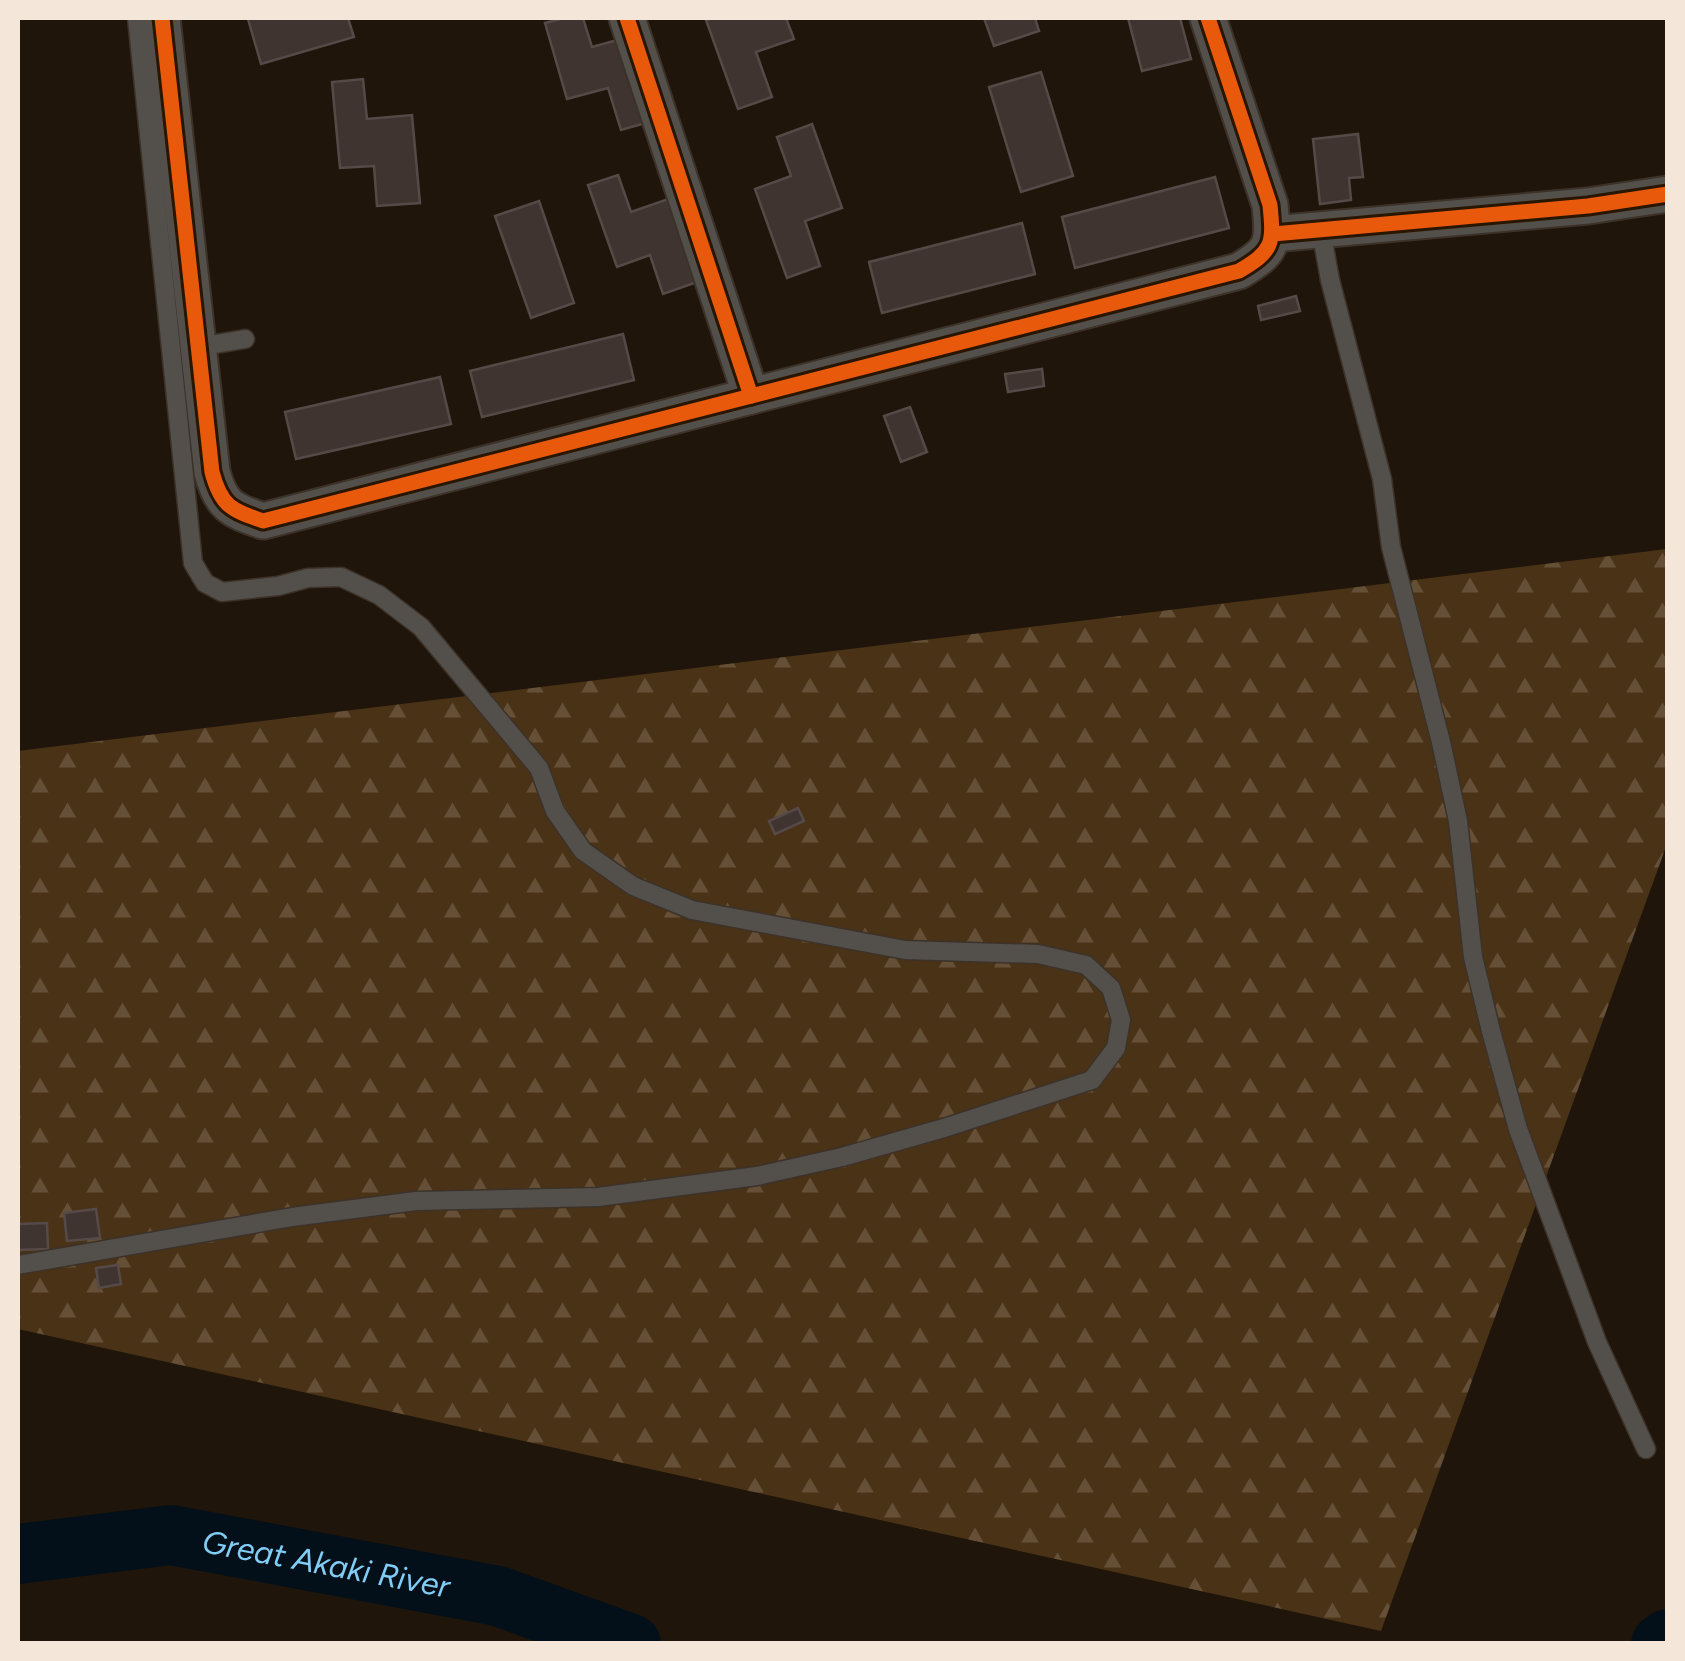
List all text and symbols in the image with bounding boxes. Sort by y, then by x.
water label: Great Akaki River [199,1522,454,1606]

